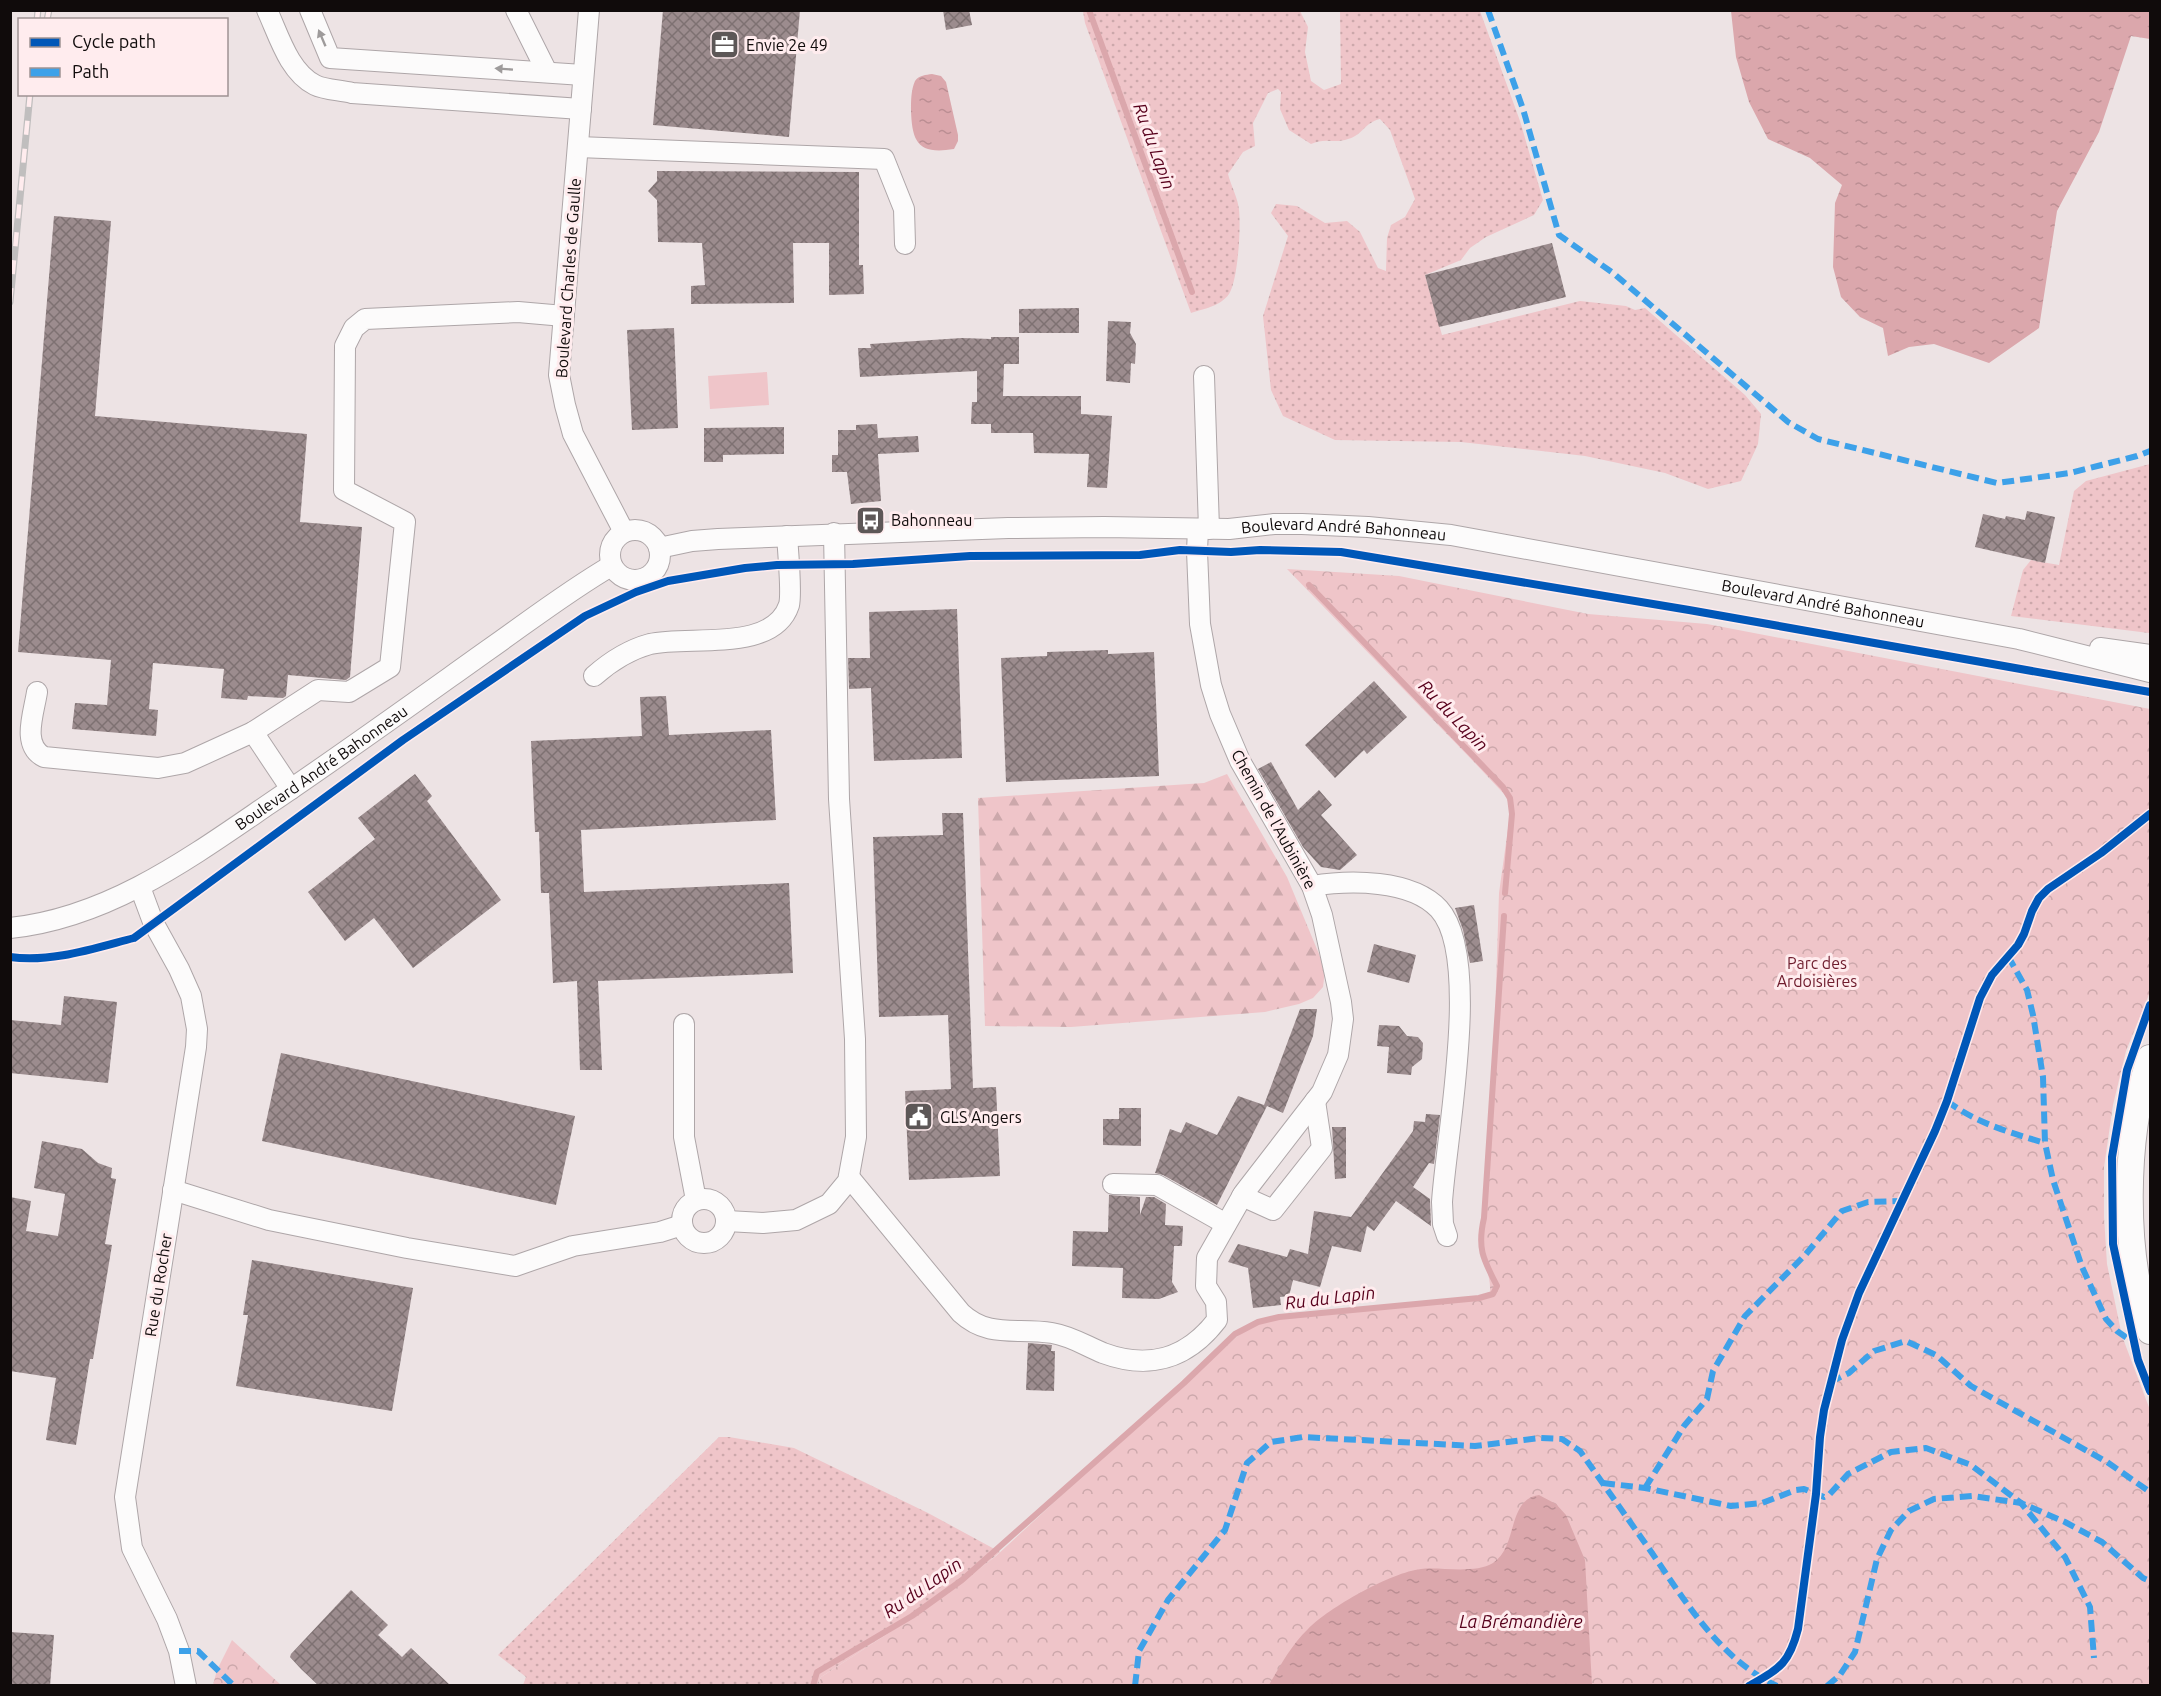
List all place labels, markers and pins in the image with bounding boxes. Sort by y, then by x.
office icon: Envie 2e 49 [709,29,741,61]
place label: Envie 2e 49 [746,36,828,54]
bus stop icon: Bahonneau [854,504,886,536]
place label: Bahonneau [891,511,972,529]
public building icon: GLS Angers [903,1101,935,1133]
place label: GLS Angers [940,1108,1022,1126]

